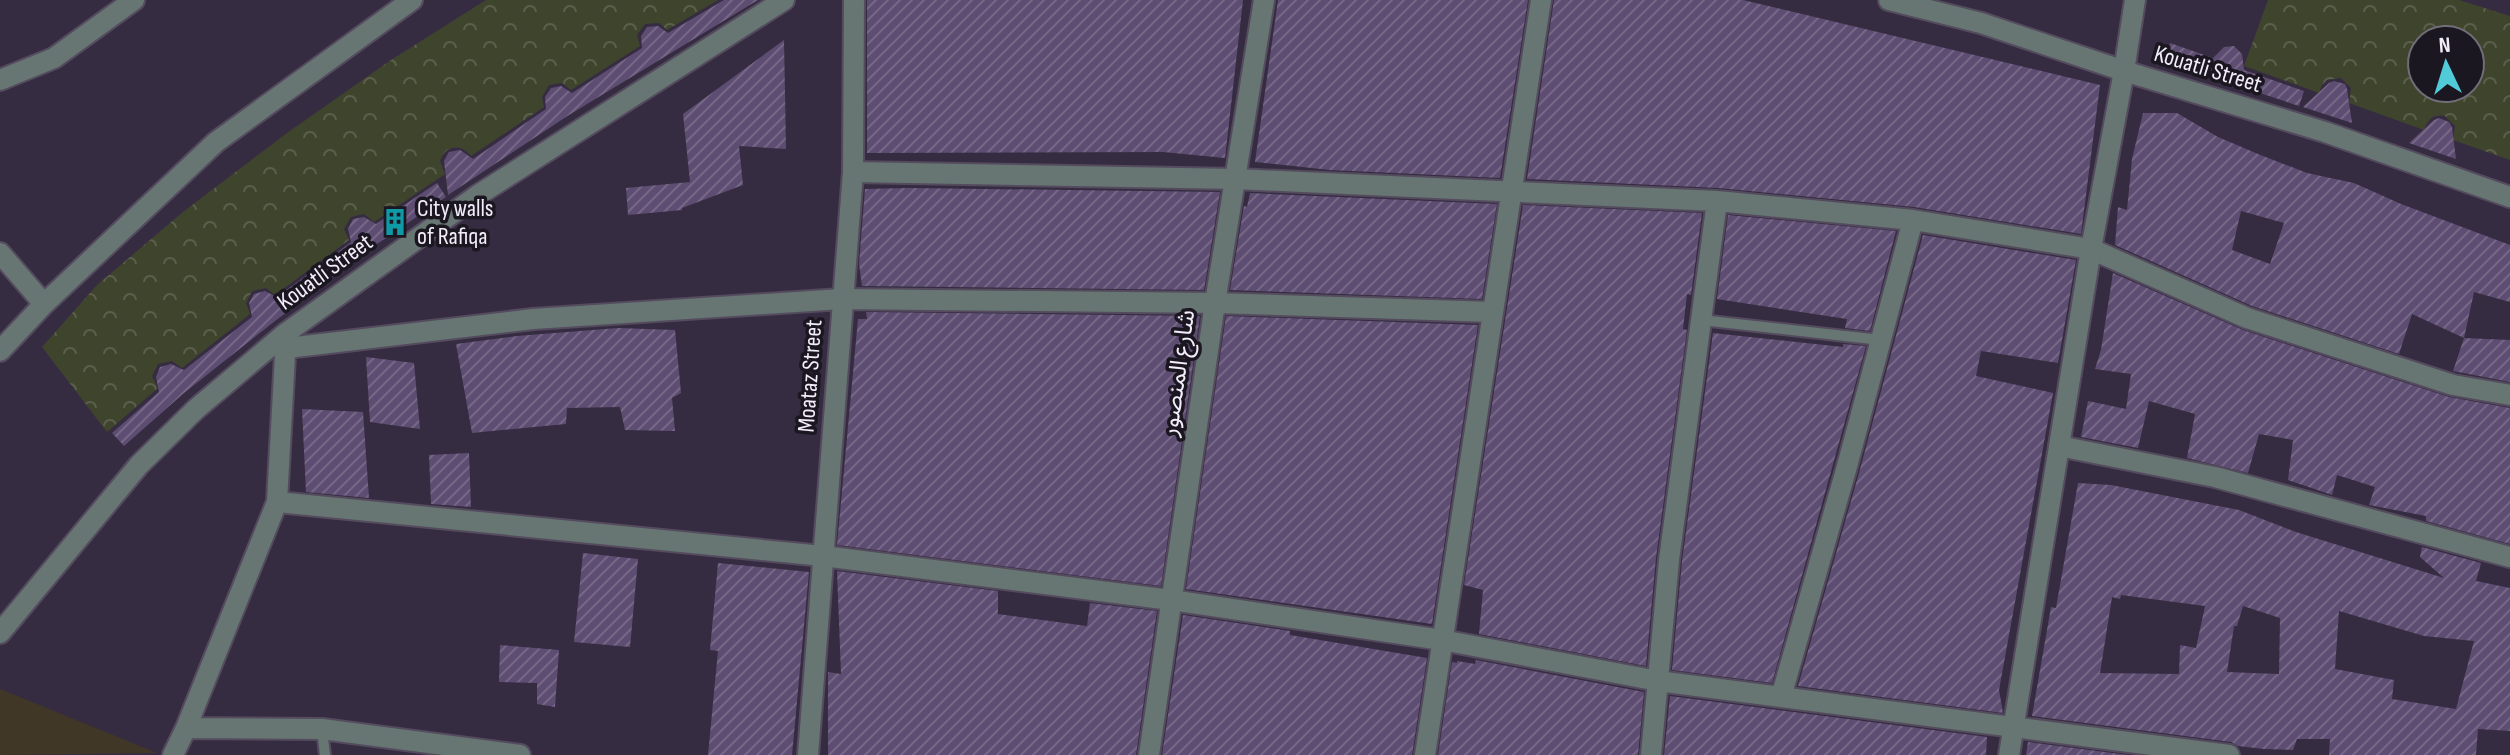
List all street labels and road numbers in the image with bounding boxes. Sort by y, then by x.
street label: Kouatli Street [2151,39,2265,99]
street label: Kouatli Street [272,228,378,316]
street label: شارع المنصور [1155,308,1203,439]
street label: Moataz Street [792,319,828,433]

